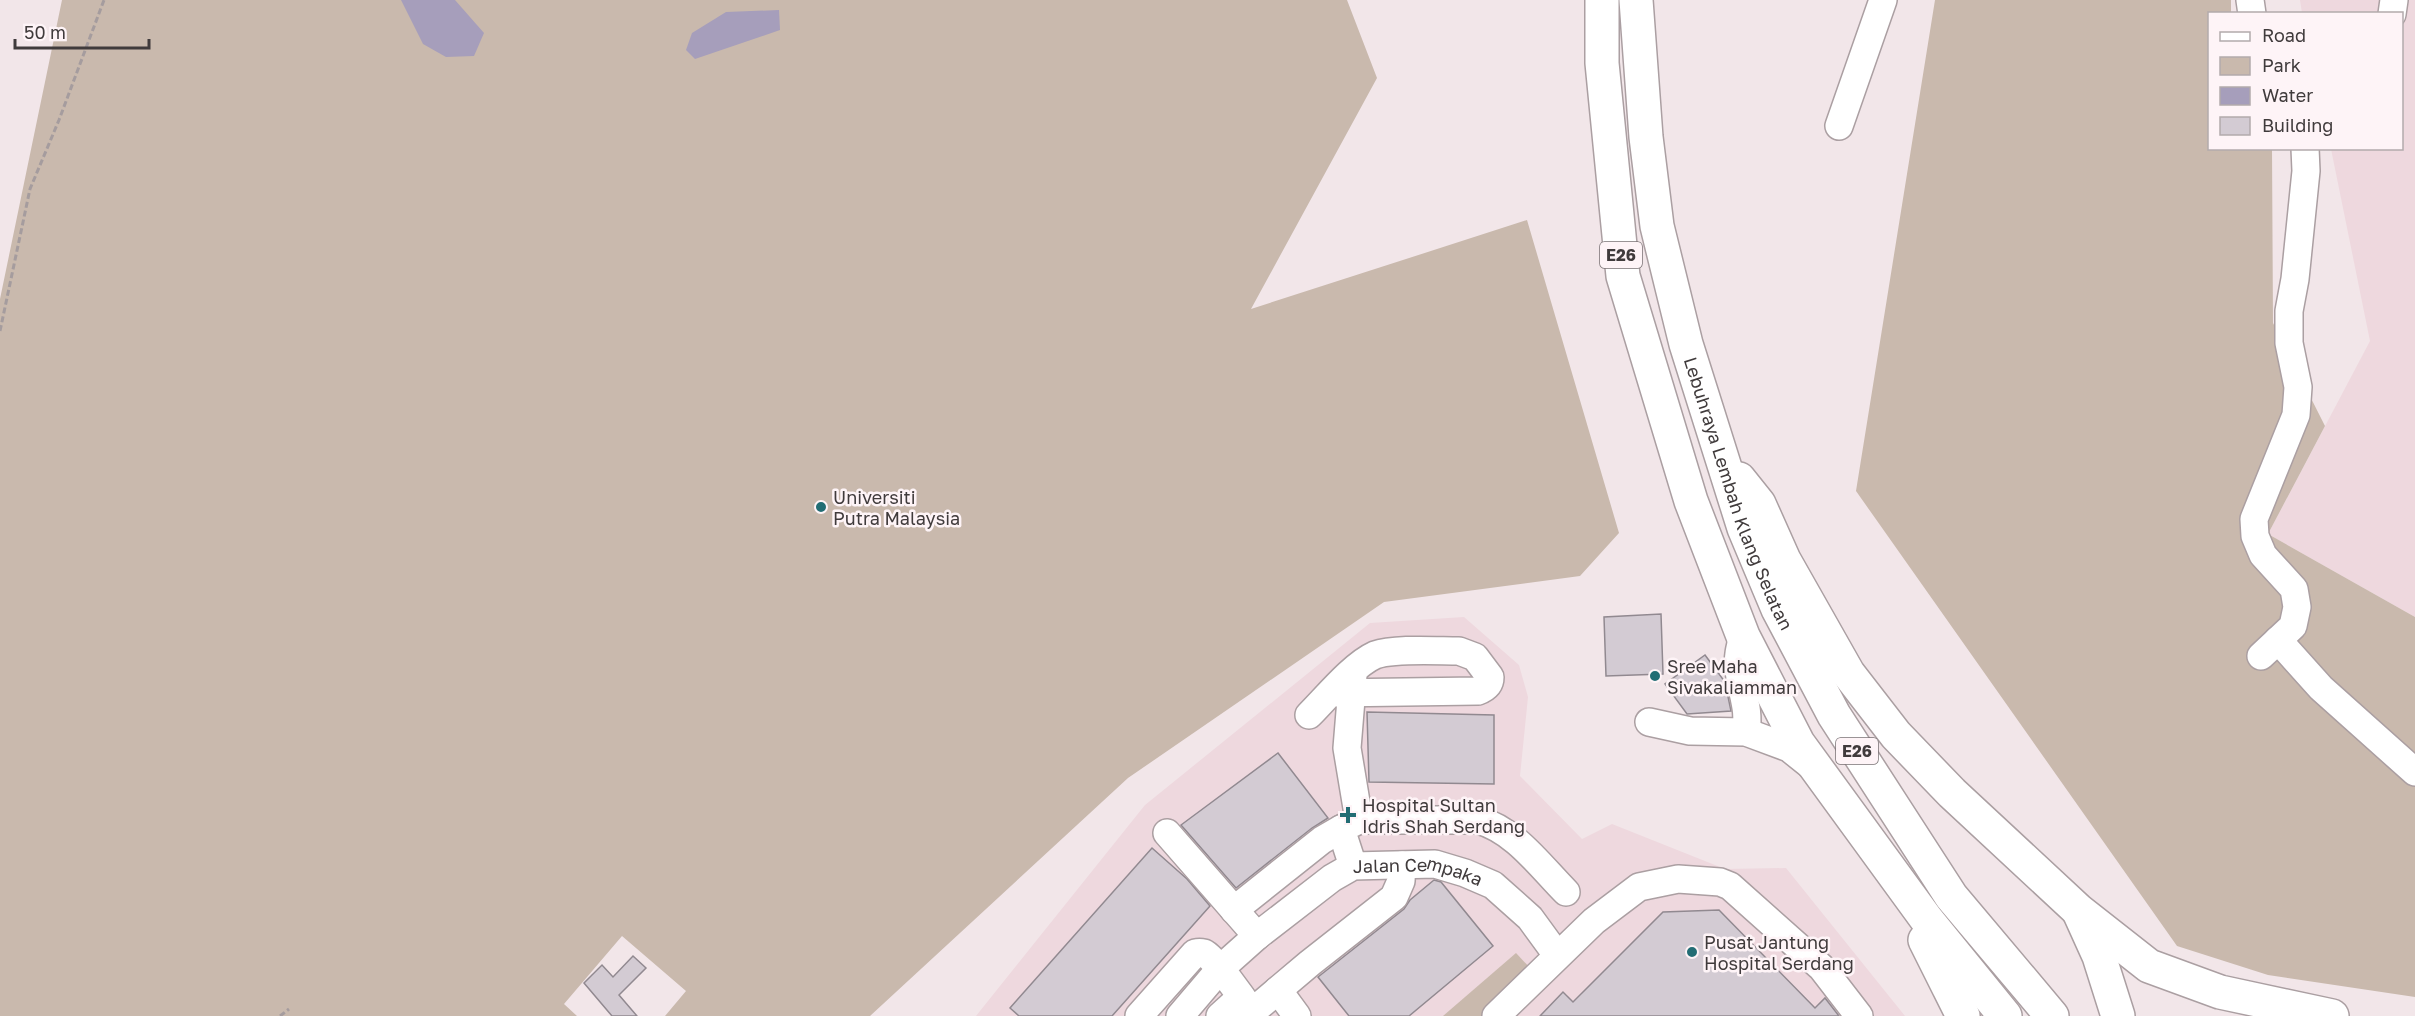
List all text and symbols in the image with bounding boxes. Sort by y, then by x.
scale bar [15,12,148,50]
legend [2208,12,2403,150]
text: 50 m [24,21,66,43]
text: Road [2262,24,2306,46]
text: Park [2262,54,2301,76]
text: Water [2262,84,2313,106]
text: Building [2262,114,2333,136]
road number: E26 [1600,242,1642,268]
street label: Lebuhraya Lembah Klang Selatan [1680,354,1798,634]
place label: Universiti Putra Malaysia [833,486,960,529]
marker: Universiti Putra Malaysia [814,500,828,514]
place label: Sree Maha Sivakaliamman [1667,655,1797,698]
marker: Sree Maha Sivakaliamman [1648,669,1662,683]
road number: E26 [1836,738,1878,764]
place label: Hospital Sultan Idris Shah Serdang [1362,794,1525,837]
marker: Hospital Sultan Idris Shah Serdang [1339,806,1357,824]
street label: Jalan Cempaka [1353,851,1486,890]
place label: Pusat Jantung Hospital Serdang [1704,931,1854,974]
marker: Pusat Jantung Hospital Serdang [1685,945,1699,959]

